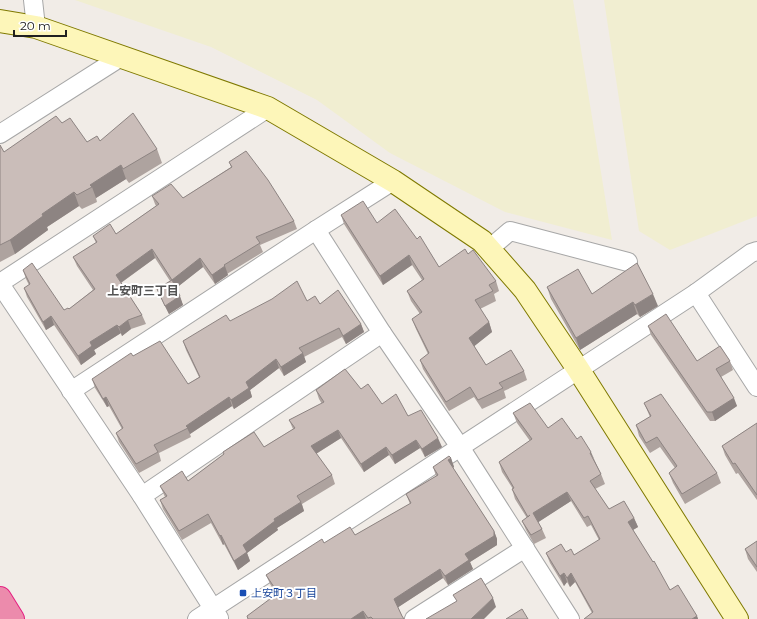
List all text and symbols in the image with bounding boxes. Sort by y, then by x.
scale bar [14,12,66,38]
text: 20 m [20,18,51,33]
district label: 上安町三丁目 [107,283,179,298]
place label: 上安町３丁目 [251,586,317,600]
marker: 上安町３丁目 [238,588,248,598]

